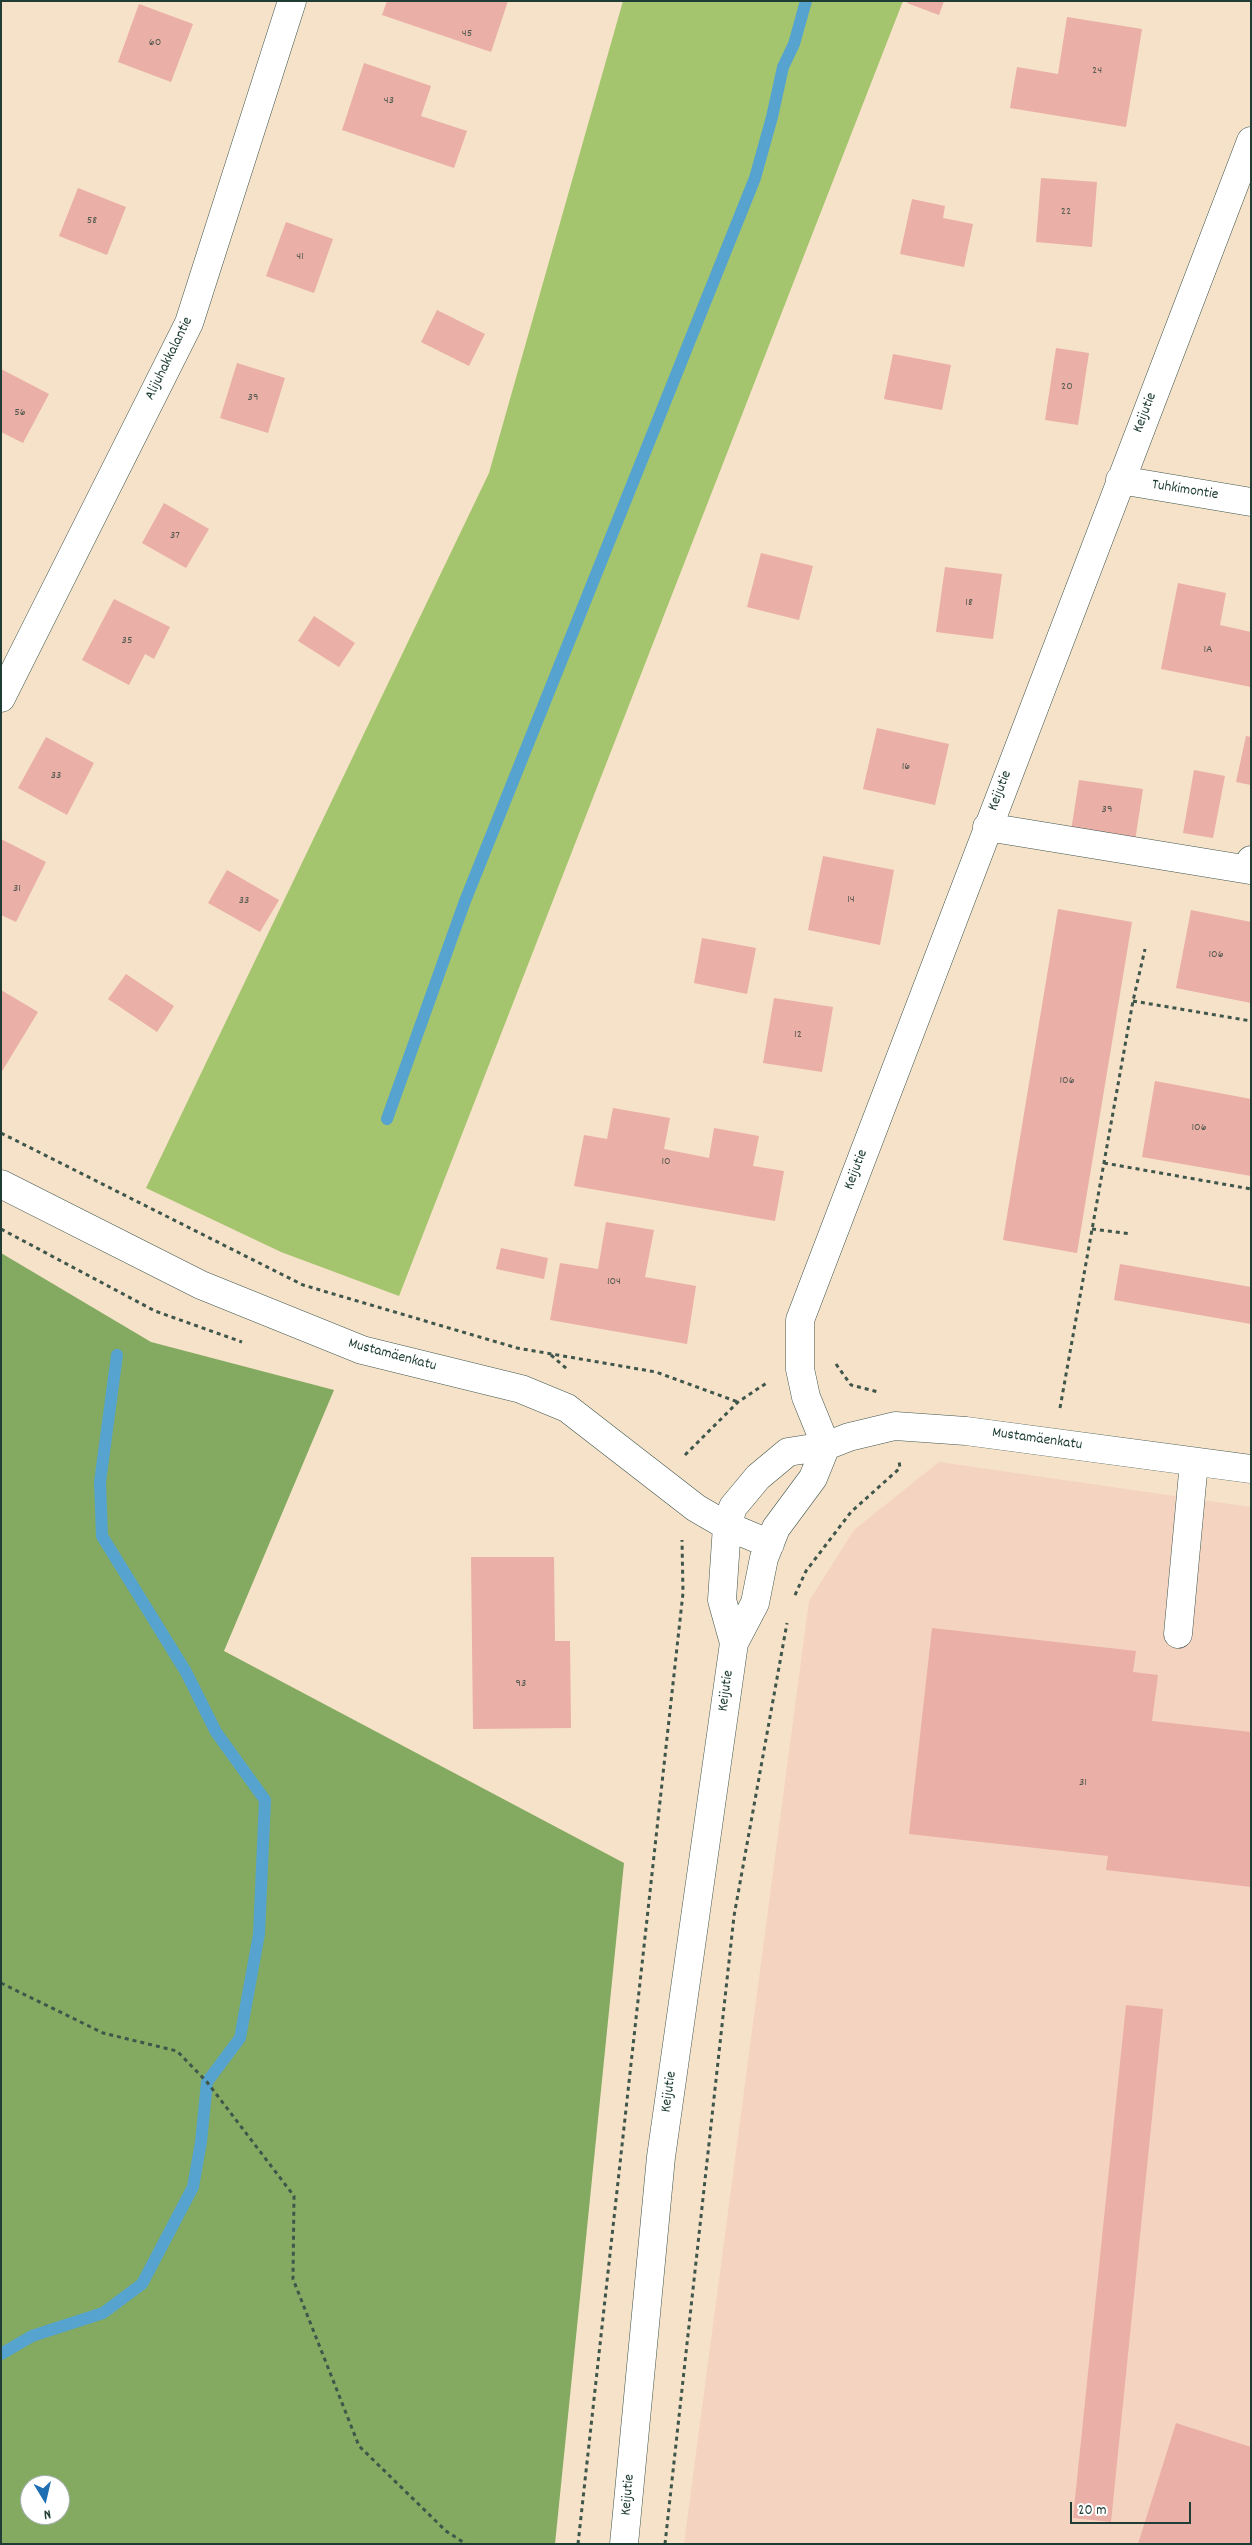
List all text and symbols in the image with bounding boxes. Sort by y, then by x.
house number: 45 [462,27,472,41]
house number: 60 [149,36,161,50]
house number: 24 [1092,64,1102,78]
house number: 43 [384,94,394,108]
house number: 22 [1061,205,1071,219]
house number: 58 [87,214,97,228]
house number: 41 [296,250,304,264]
street label: Alijuhakkalantie [142,314,198,404]
house number: 20 [1061,380,1073,394]
street label: Keijutie [1130,390,1162,436]
house number: 39 [248,391,258,405]
house number: 56 [14,406,26,420]
street label: Tuhkimontie [1150,477,1220,505]
house number: 37 [170,529,180,543]
house number: 18 [965,596,973,610]
house number: 35 [122,634,132,648]
house number: 1A [1203,643,1213,657]
house number: 16 [902,760,910,774]
street label: Keijutie [985,768,1017,814]
house number: 33 [51,769,61,783]
house number: 39 [1102,803,1112,817]
house number: 31 [13,882,21,896]
house number: 14 [847,893,855,907]
house number: 33 [239,894,249,908]
house number: 106 [1208,948,1224,962]
house number: 12 [794,1028,802,1042]
house number: 106 [1059,1074,1075,1088]
house number: 106 [1191,1121,1207,1135]
street label: Keijutie [841,1147,873,1193]
house number: 10 [661,1155,671,1169]
house number: 104 [607,1275,621,1289]
street label: Mustamäenkatu [346,1336,438,1376]
street label: Mustamäenkatu [991,1425,1083,1455]
street label: Keijutie [715,1669,739,1713]
house number: 93 [516,1677,526,1691]
house number: 31 [1079,1776,1087,1790]
street label: Keijutie [658,2070,682,2114]
street label: Keijutie [618,2474,640,2516]
north arrow [20,2475,70,2525]
scale bar [1072,2492,1193,2524]
text: 20 m [1078,2500,1106,2522]
text: N [42,2503,52,2524]

